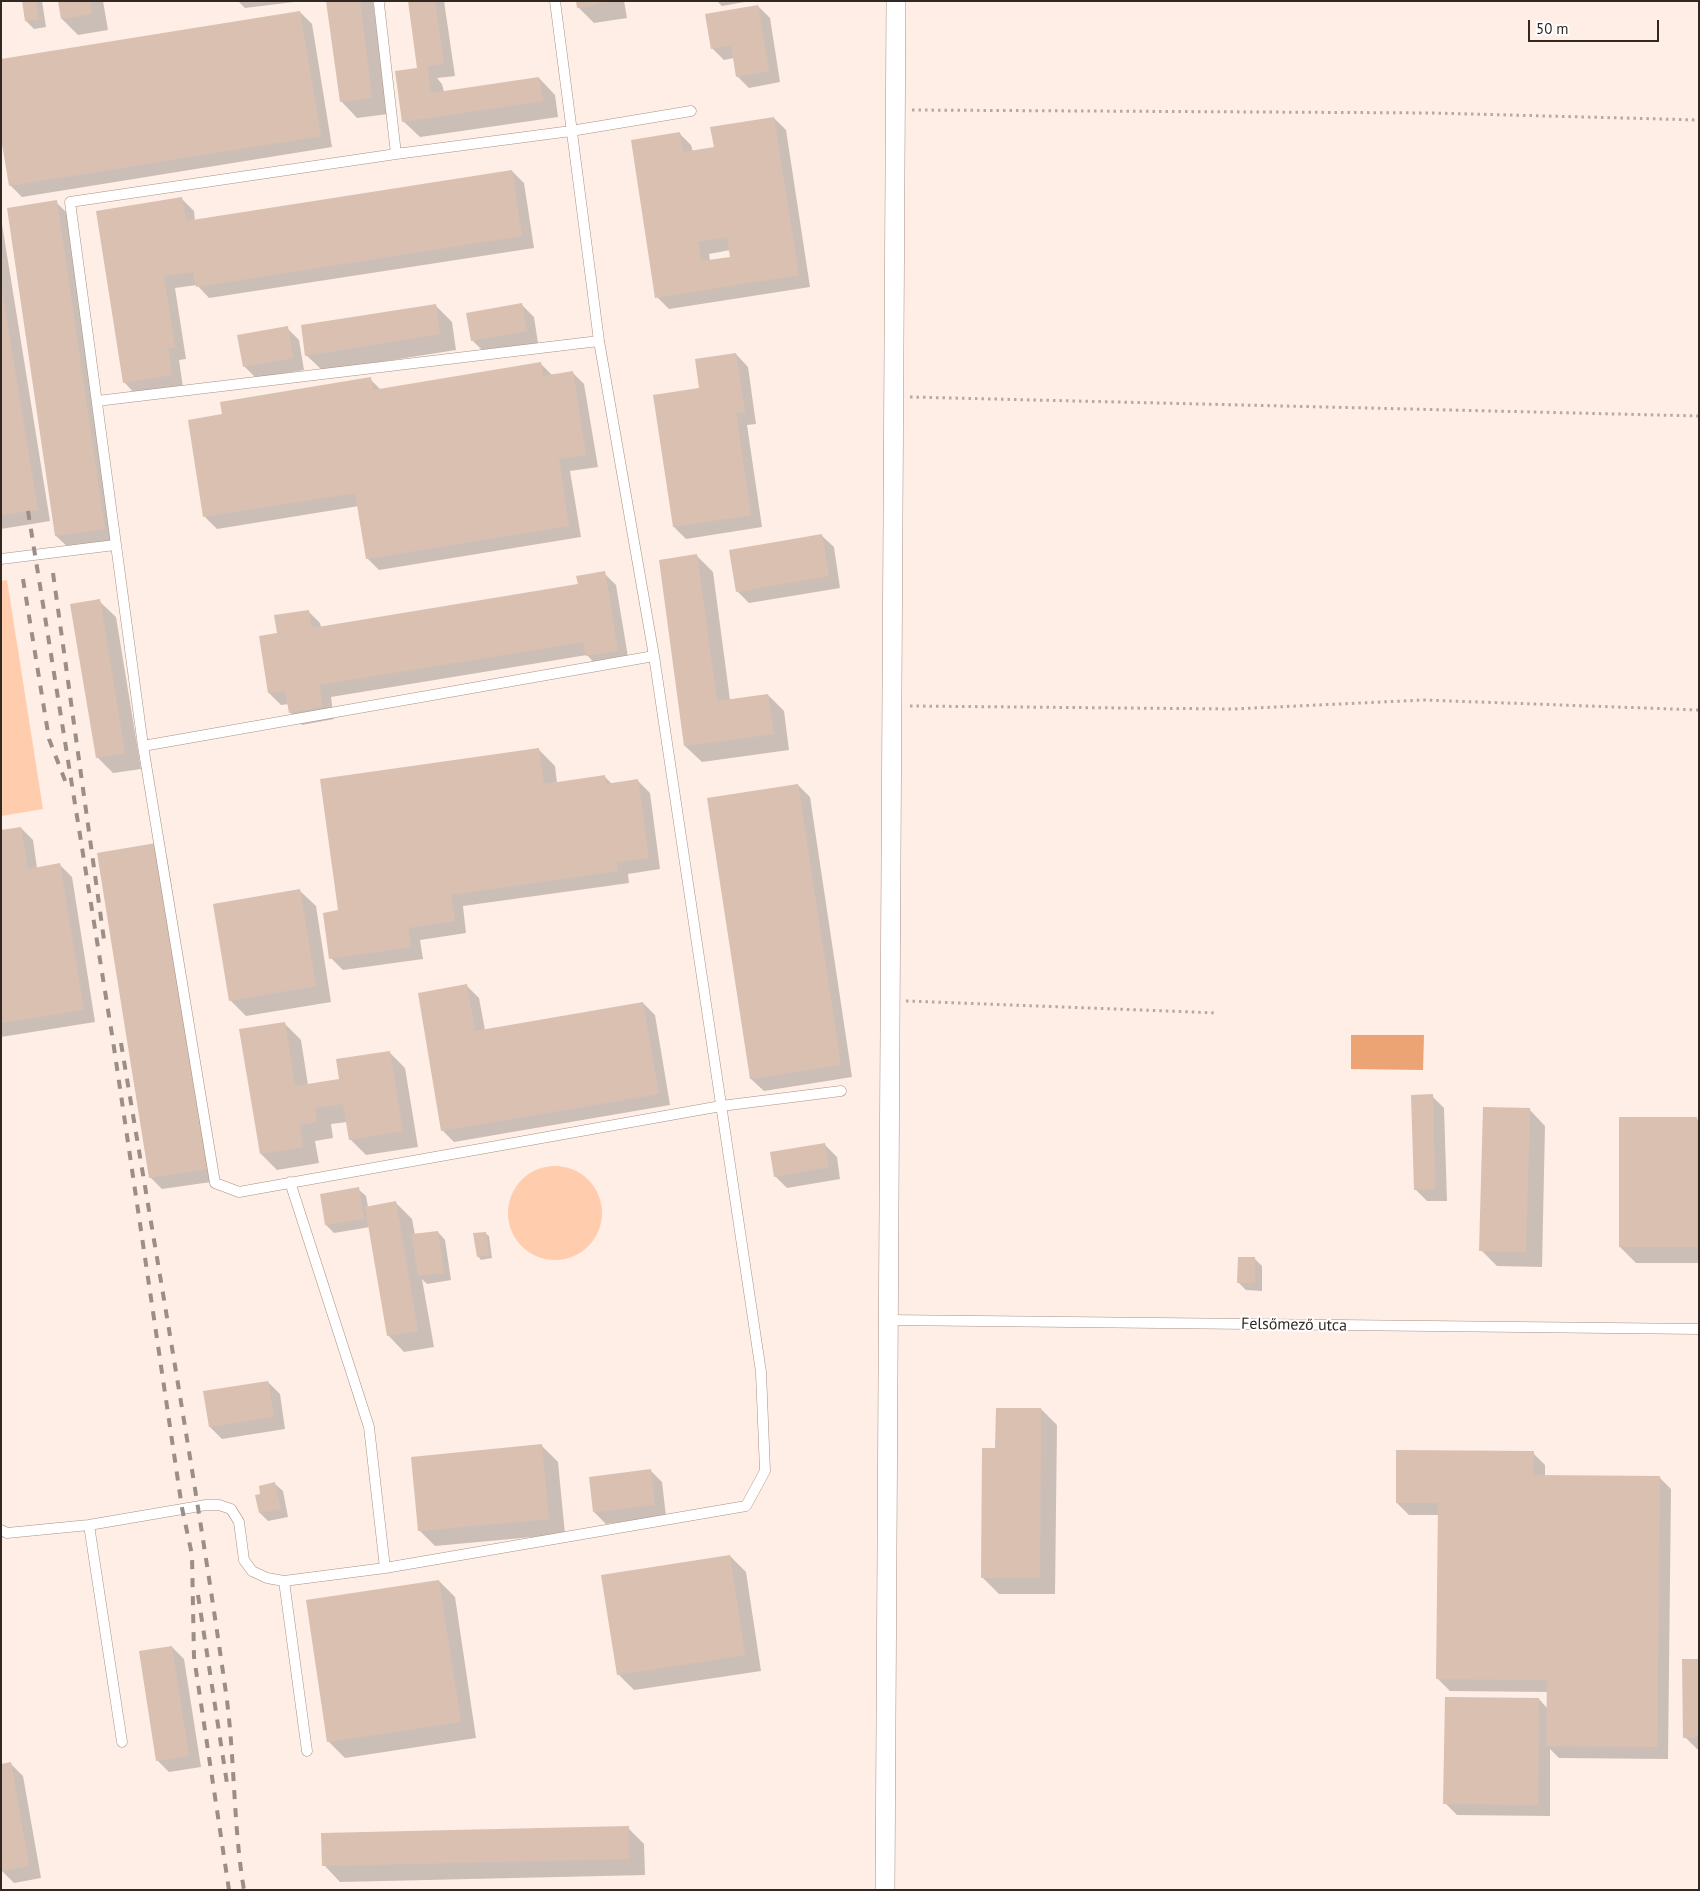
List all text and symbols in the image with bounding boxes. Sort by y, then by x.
scale bar [1530,10,1661,42]
text: 50 m [1536,19,1569,38]
street label: Felsőmező utca [1241,1314,1347,1336]

